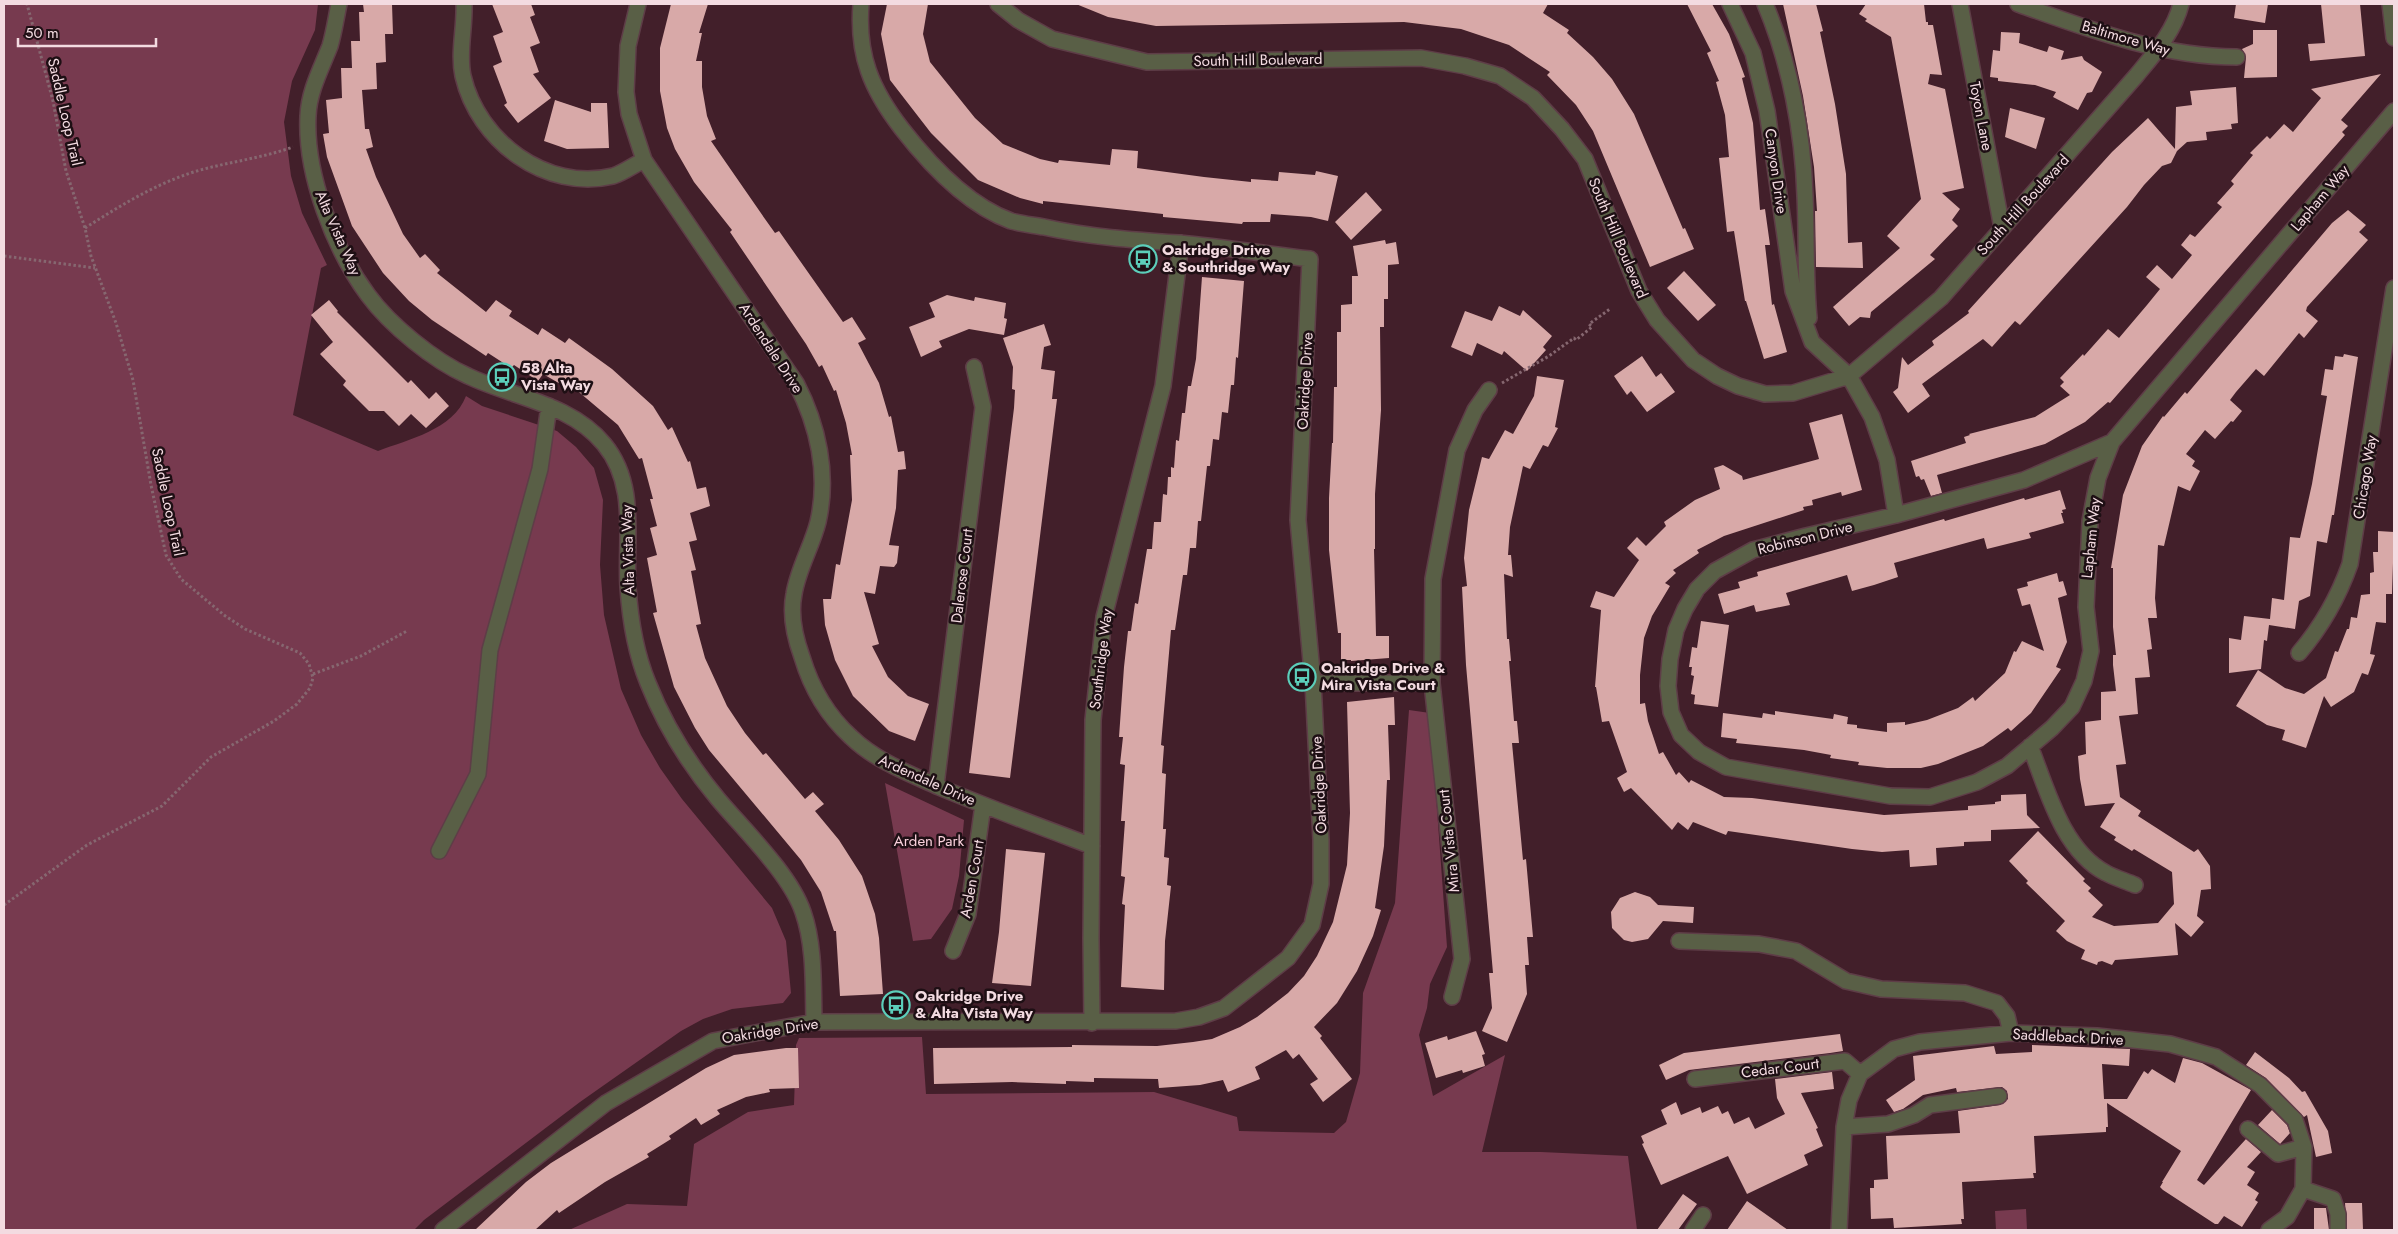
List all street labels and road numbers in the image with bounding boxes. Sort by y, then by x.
street label: Baltimore Way [2079,15,2173,61]
street label: South Hill Boulevard [1193,48,1323,72]
street label: Saddle Loop Trail [42,56,88,168]
street label: Toyon Lane [1964,80,1999,153]
street label: Canyon Drive [1759,127,1793,215]
street label: South Hill Boulevard [1972,150,2074,260]
street label: Lapham Way [2286,160,2355,236]
street label: South Hill Boulevard [1583,174,1653,302]
street label: Alta Vista Way [309,187,367,279]
street label: Ardendale Drive [733,298,809,398]
street label: Oakridge Drive [1291,332,1319,430]
street label: Chicago Way [2348,433,2383,521]
street label: Saddle Loop Trail [146,446,190,558]
street label: Lapham Way [2076,496,2106,579]
street label: Alta Vista Way [615,504,641,596]
street label: Robinson Drive [1755,516,1855,560]
street label: Dalerose Court [945,527,979,625]
street label: Southridge Way [1084,607,1118,711]
street label: Oakridge Drive [1305,736,1333,834]
street label: Ardendale Drive [875,749,979,811]
street label: Mira Vista Court [1433,788,1465,893]
street label: Arden Court [954,838,990,920]
street label: Oakridge Drive [720,1012,820,1049]
street label: Saddleback Drive [2012,1023,2124,1051]
street label: Cedar Court [1740,1052,1821,1084]

